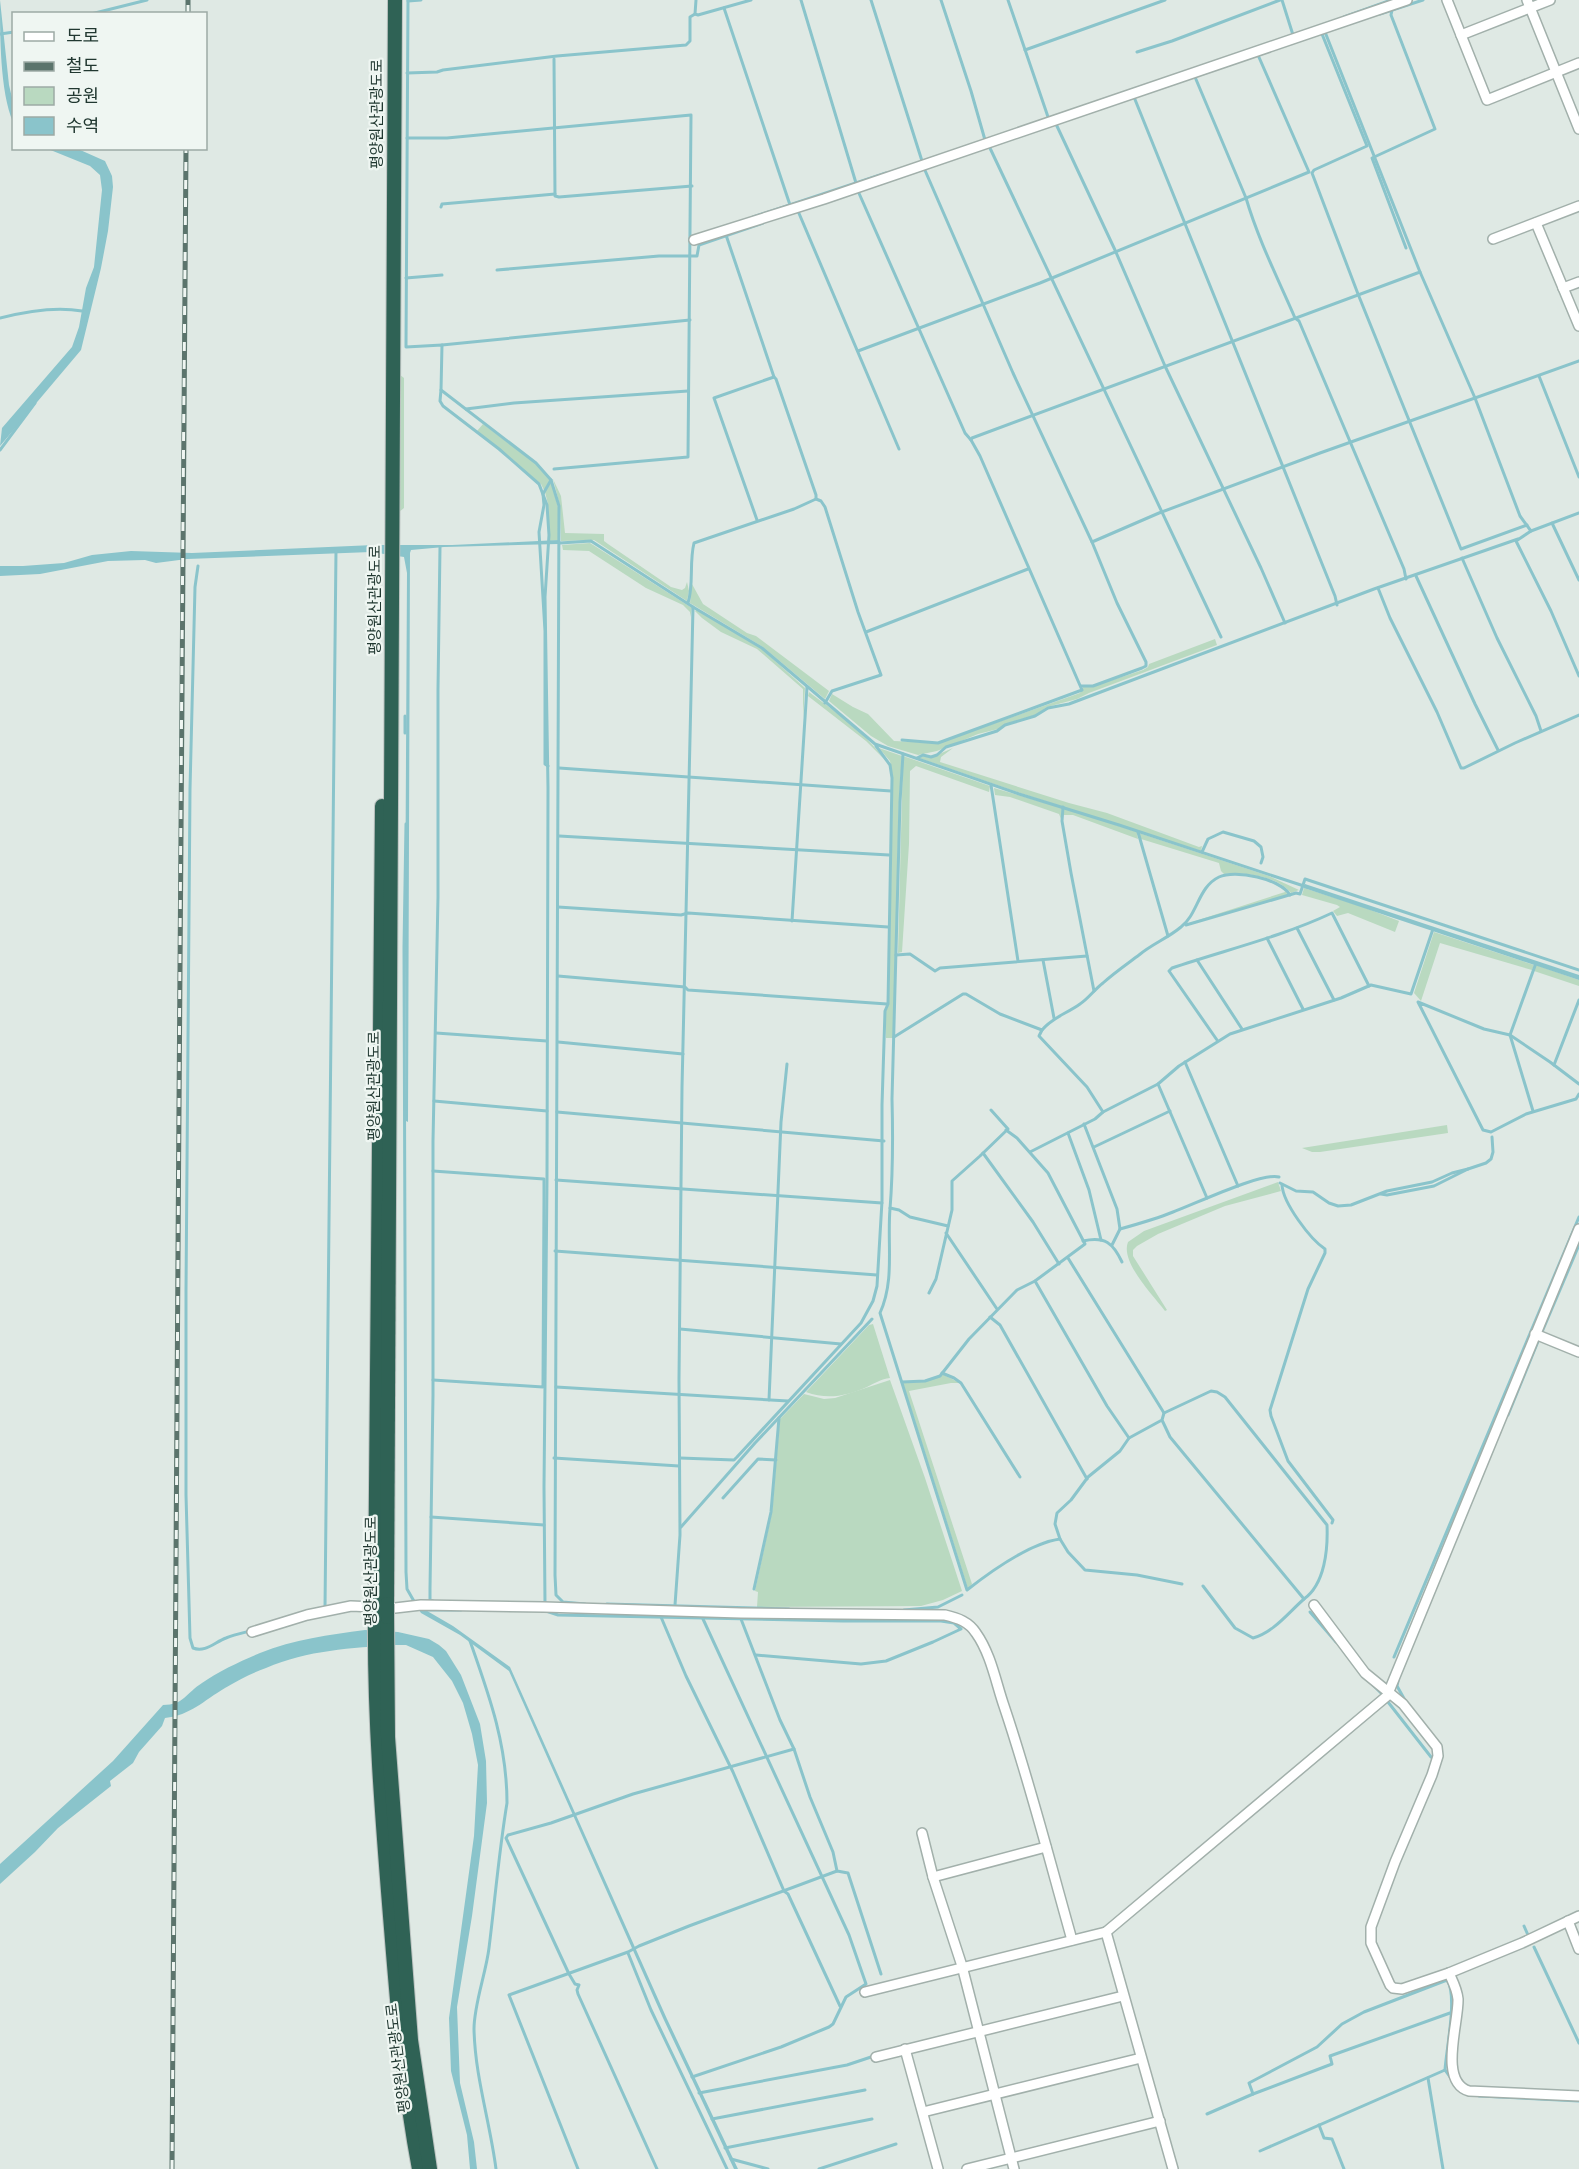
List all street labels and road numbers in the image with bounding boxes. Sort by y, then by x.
street label: 평양원산관광도로 [367,59,386,169]
street label: 평양원산관광도로 [365,545,384,655]
street label: 평양원산관광도로 [364,1031,383,1141]
street label: 평양원산관광도로 [361,1516,380,1626]
street label: 평양원산관광도로 [381,2002,414,2114]

